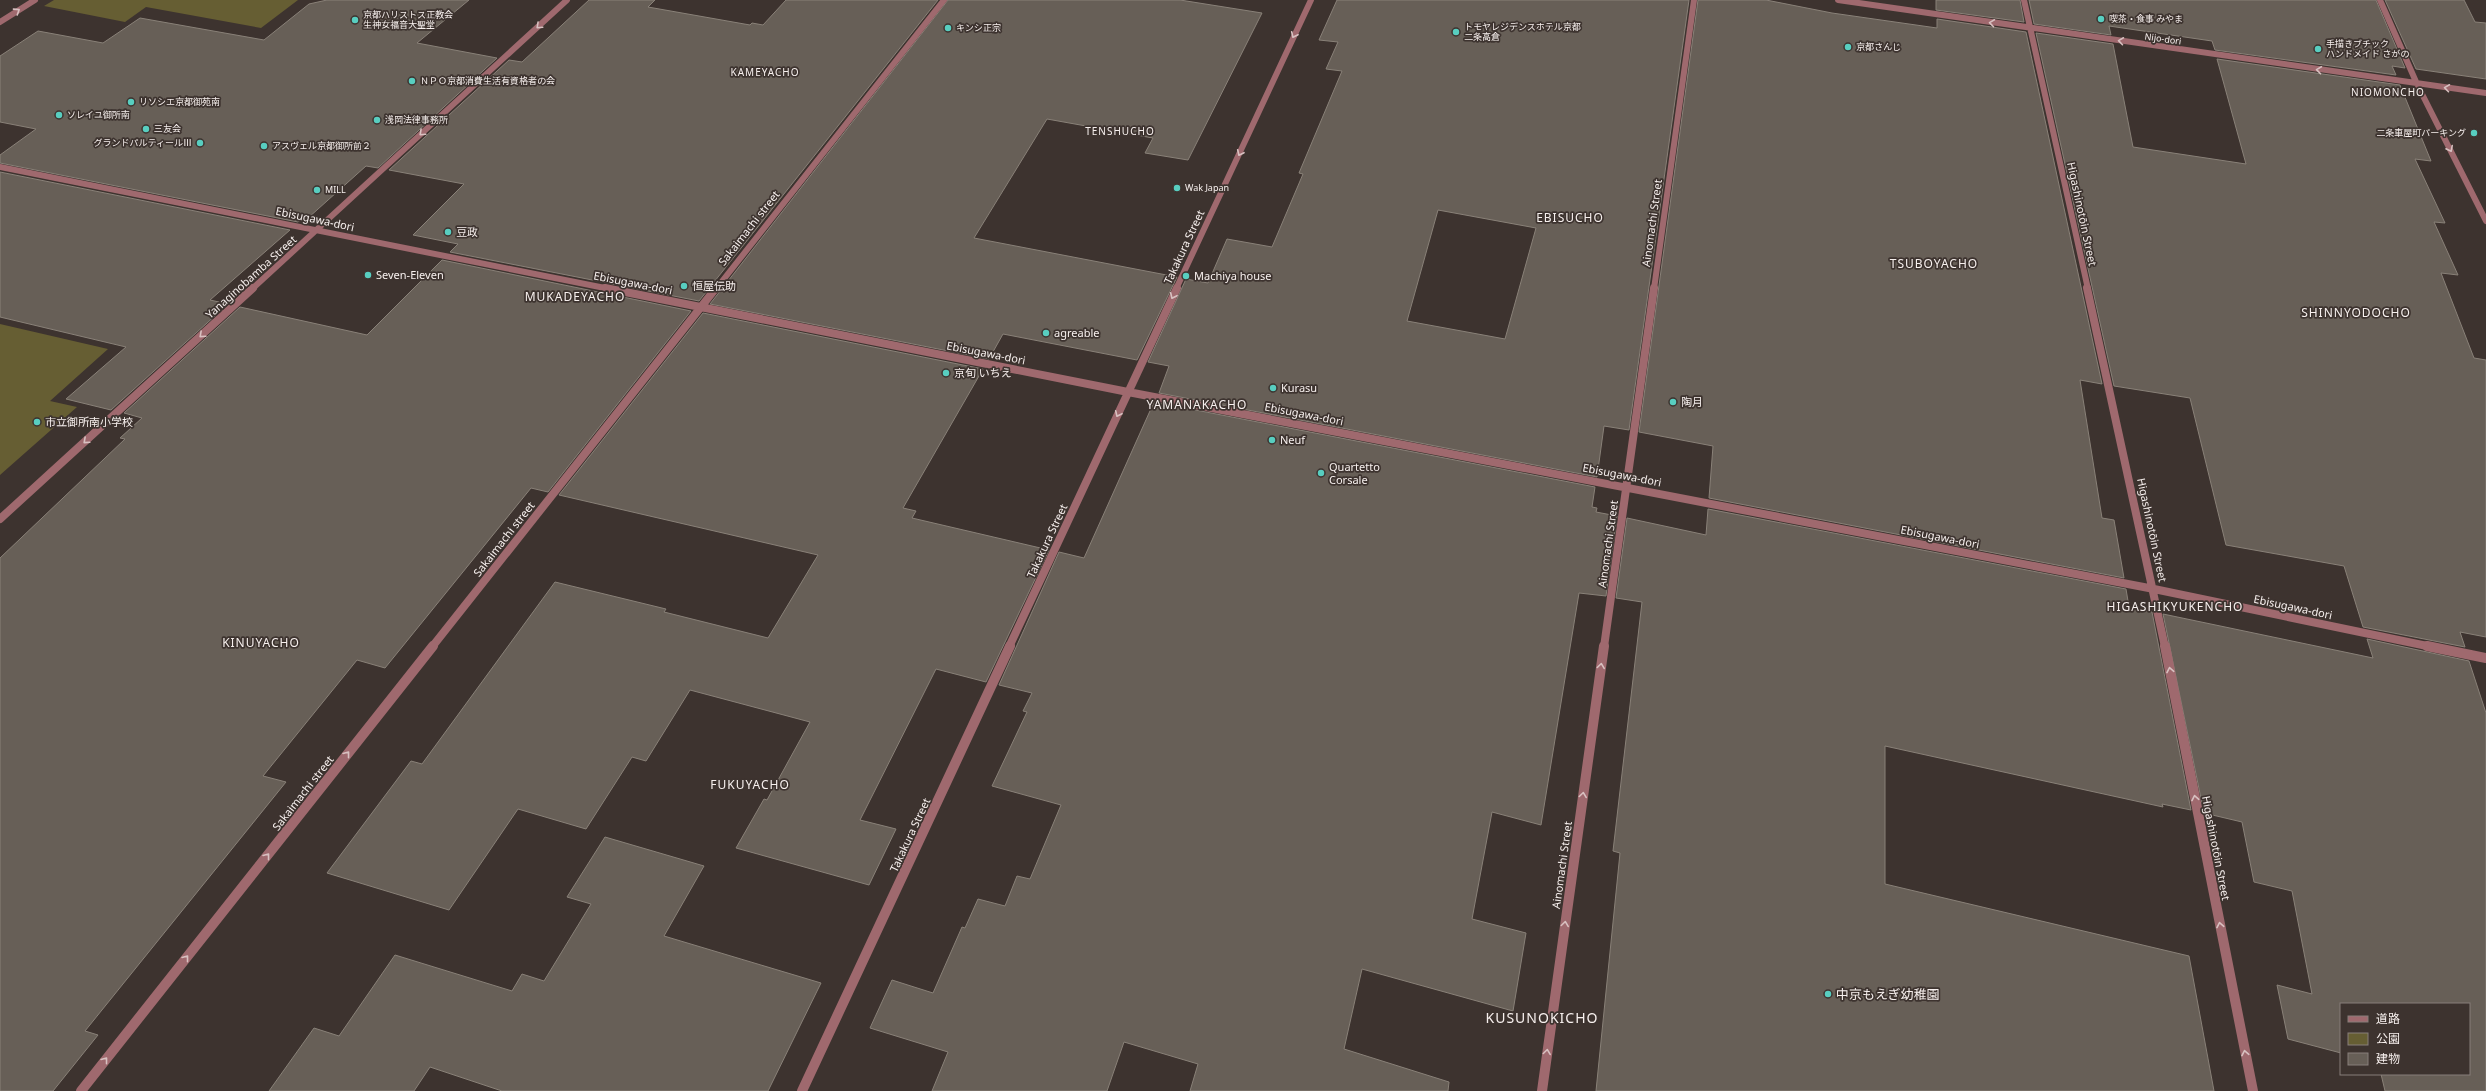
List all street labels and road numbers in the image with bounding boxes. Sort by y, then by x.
street label: Nijo-dori [2144,30,2182,48]
street label: Higashinotōin Street [2064,160,2101,267]
street label: Ainomachi Street [1638,178,1665,268]
street label: Sakaimachi street [715,187,783,268]
street label: Ebisugawa-dori [274,203,356,234]
street label: Takakura Street [1160,207,1207,286]
street label: Yanaginobamba Street [202,232,299,322]
street label: Ebisugawa-dori [592,268,674,297]
street label: Ebisugawa-dori [945,338,1027,367]
street label: Ebisugawa-dori [1263,399,1345,428]
street label: Ebisugawa-dori [1581,460,1663,489]
street label: Higashinotōin Street [2134,476,2171,583]
street label: Sakaimachi street [470,498,538,579]
street label: Ainomachi Street [1594,499,1621,589]
street label: Takakura Street [1023,501,1070,580]
street label: Ebisugawa-dori [1899,522,1981,551]
street label: Ebisugawa-dori [2252,591,2334,622]
street label: Sakaimachi street [269,752,337,833]
street label: Higashinotōin Street [2199,794,2234,901]
street label: Takakura Street [886,795,933,874]
street label: Ainomachi Street [1548,820,1575,910]

